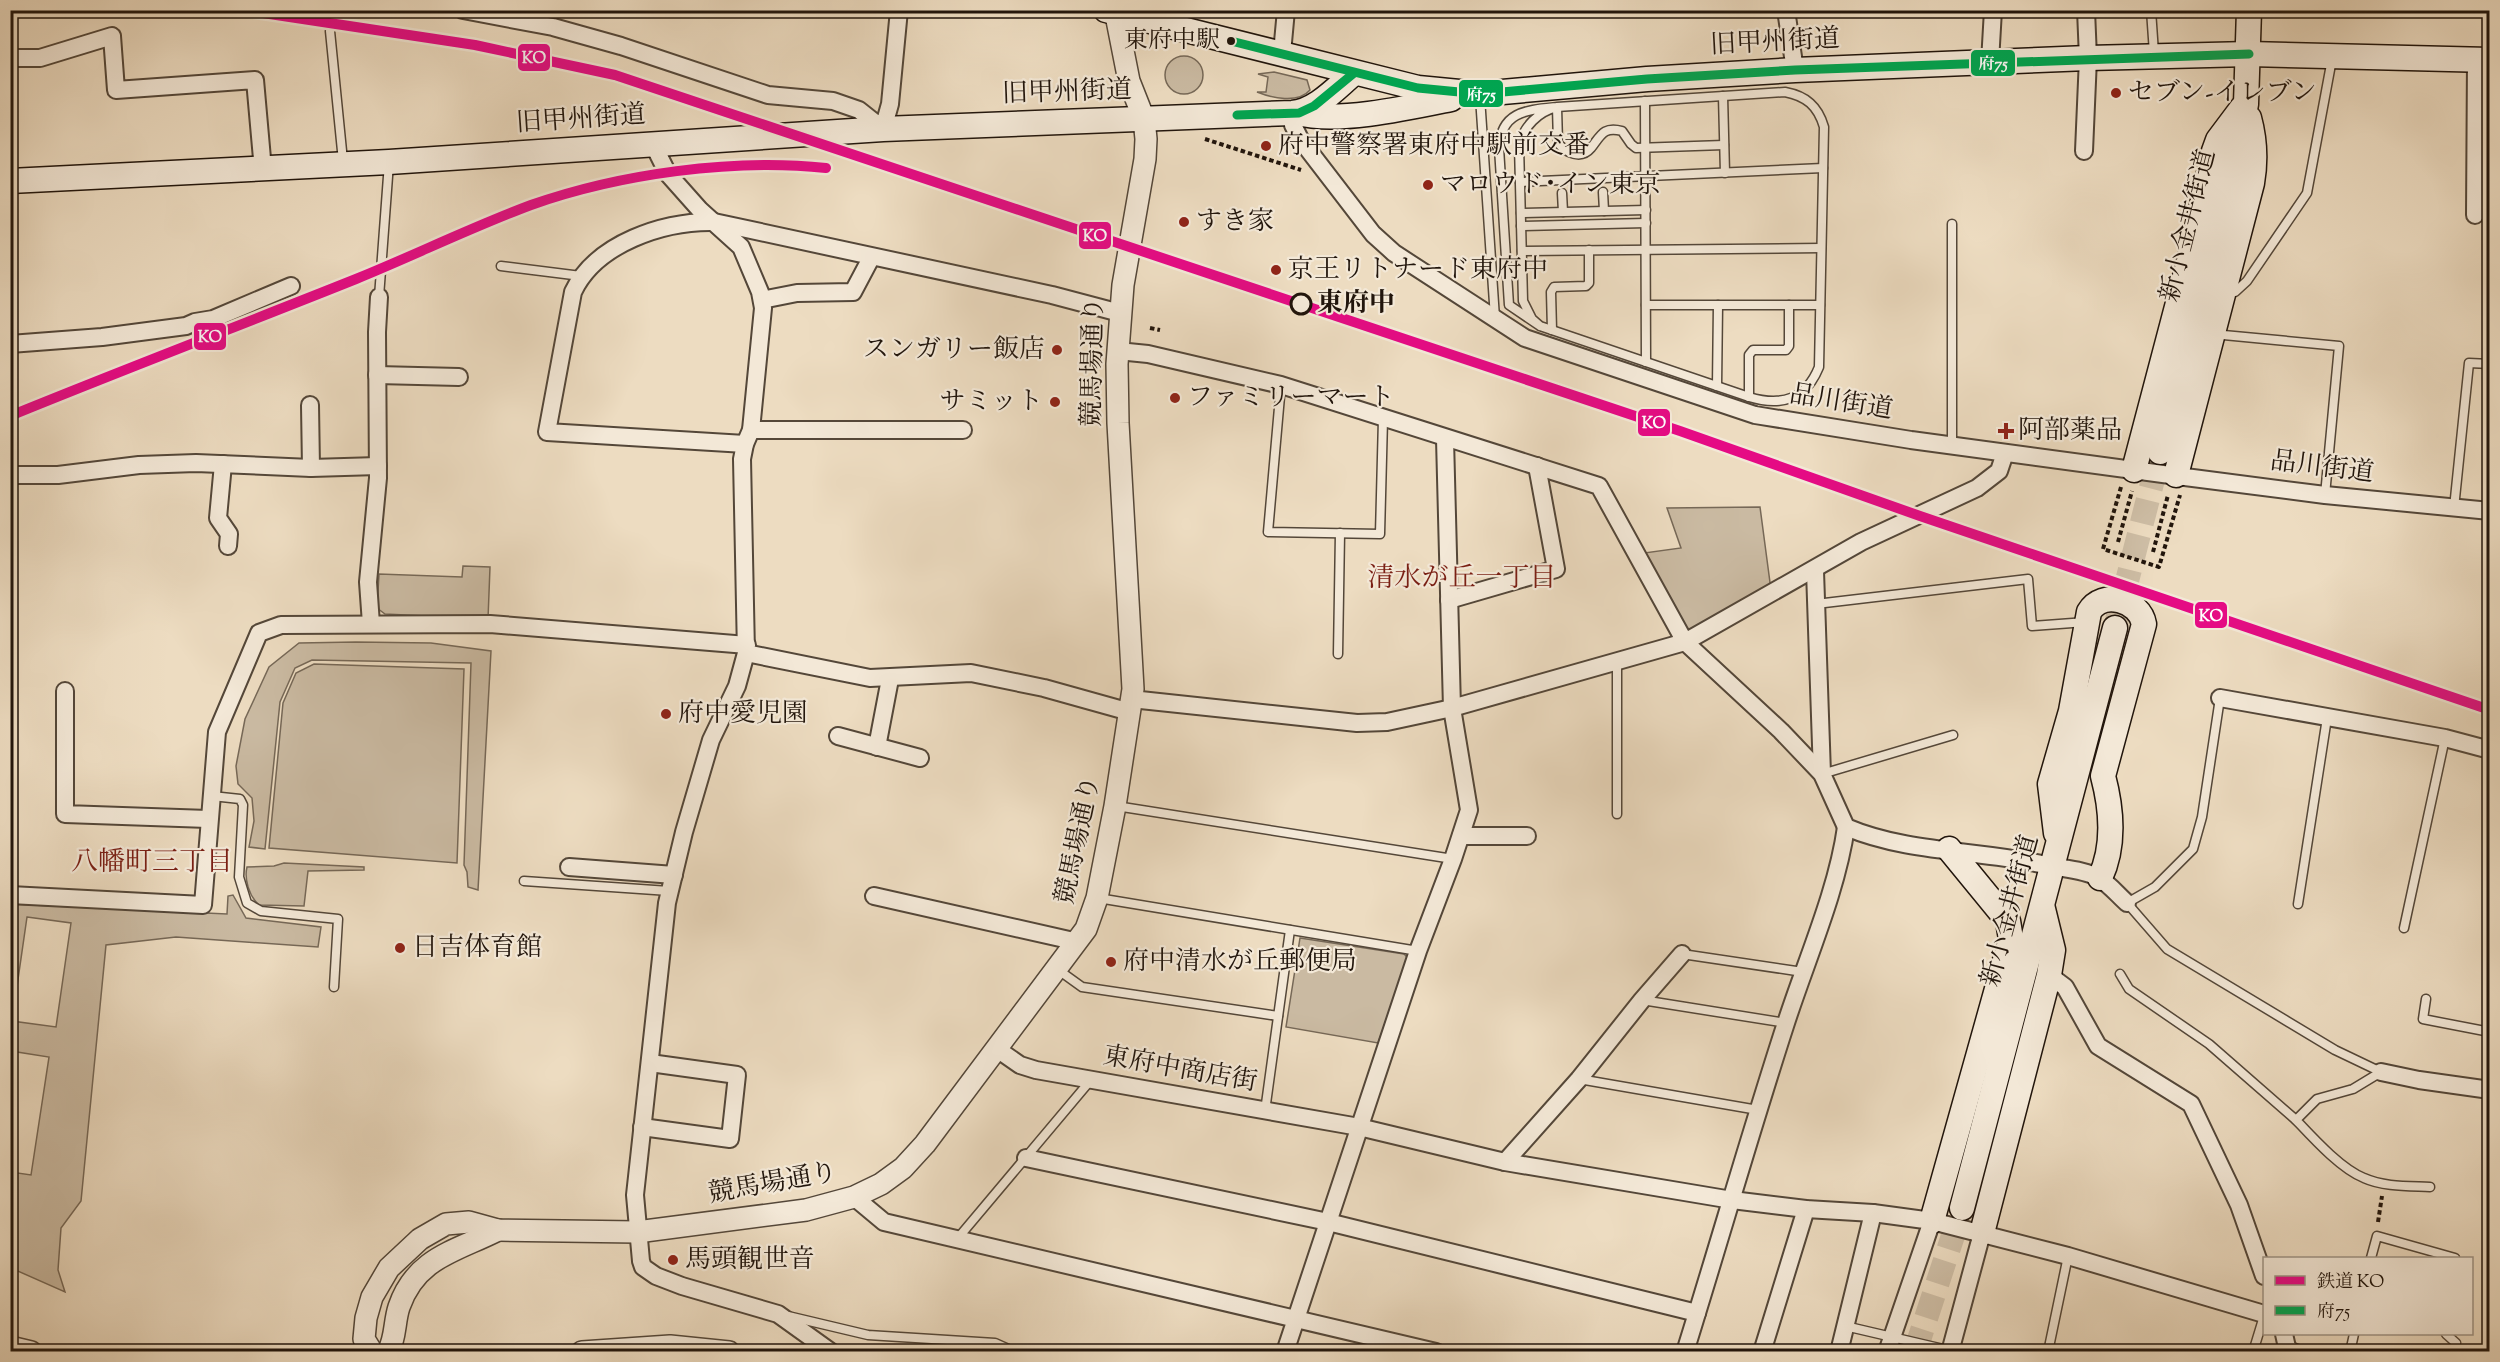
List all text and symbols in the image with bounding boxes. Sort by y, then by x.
street label: 旧甲州街道 [1709,21,1841,65]
place label: 東府中駅 [1124,24,1220,58]
marker: 東府中駅 [1225,35,1237,47]
line badge: KO [517,43,551,72]
text: KO [522,48,547,71]
line badge: 府75 [1970,49,2016,77]
text: 府75 [1978,54,2008,77]
street label: 旧甲州街道 [1001,72,1133,114]
place label: セブン-イレブン [2128,75,2317,112]
line badge: 府75 [1458,79,1504,108]
text: 府75 [1466,85,1496,108]
marker: セブン-イレブン [2109,86,2123,100]
street label: 旧甲州街道 [515,97,647,143]
place label: 府中警察署東府中駅前交番 [1278,128,1590,165]
marker: 府中警察署東府中駅前交番 [1259,139,1273,153]
street label: 新小金井街道 [2152,146,2226,306]
place label: マロウド･イン東京 [1440,167,1661,204]
marker: マロウド･イン東京 [1421,178,1435,192]
place label: すき家 [1196,204,1274,241]
marker: すき家 [1177,215,1191,229]
line badge: KO [1078,221,1112,250]
text: KO [1083,226,1108,249]
place label: 京王リトナード東府中 [1288,252,1548,289]
marker: 京王リトナード東府中 [1269,263,1283,277]
place label: 東府中 [1317,286,1395,323]
marker: 東府中 [1290,293,1312,315]
street label: 競馬場通り [1074,297,1114,427]
line badge: KO [193,322,227,351]
text: KO [198,327,223,350]
place label: スンガリー飯店 [863,332,1045,369]
marker: スンガリー飯店 [1050,343,1064,357]
street label: 品川街道 [1787,377,1895,429]
place label: ファミリーマート [1187,380,1394,417]
place label: サミット [940,384,1043,421]
marker: ファミリーマート [1168,391,1182,405]
marker: サミット [1048,395,1062,409]
line badge: KO [1637,408,1671,437]
text: KO [1642,413,1667,436]
place label: 阿部薬品 [2018,413,2122,450]
marker: 阿部薬品 [1999,424,2013,438]
street label: 品川街道 [2268,443,2376,493]
district label: 清水が丘一丁目 [1368,560,1557,599]
line badge: KO [2194,601,2228,629]
text: KO [2199,606,2224,629]
place label: 府中愛児園 [678,696,808,733]
marker: 府中愛児園 [659,707,673,721]
street label: 競馬場通り [1047,773,1111,907]
street label: 新小金井街道 [1973,831,2049,991]
district label: 八幡町三丁目 [71,844,233,883]
place label: 日吉体育館 [412,930,542,967]
marker: 日吉体育館 [393,941,407,955]
place label: 府中清水が丘郵便局 [1123,944,1357,981]
marker: 府中清水が丘郵便局 [1104,955,1118,969]
street label: 東府中商店街 [1100,1038,1260,1102]
street label: 競馬場通り [706,1154,840,1214]
place label: 馬頭観世音 [685,1242,815,1279]
marker: 馬頭観世音 [666,1253,680,1267]
legend [2263,1257,2473,1335]
text: 鉄道 KO [2317,1270,2384,1296]
text: 府75 [2317,1300,2350,1326]

